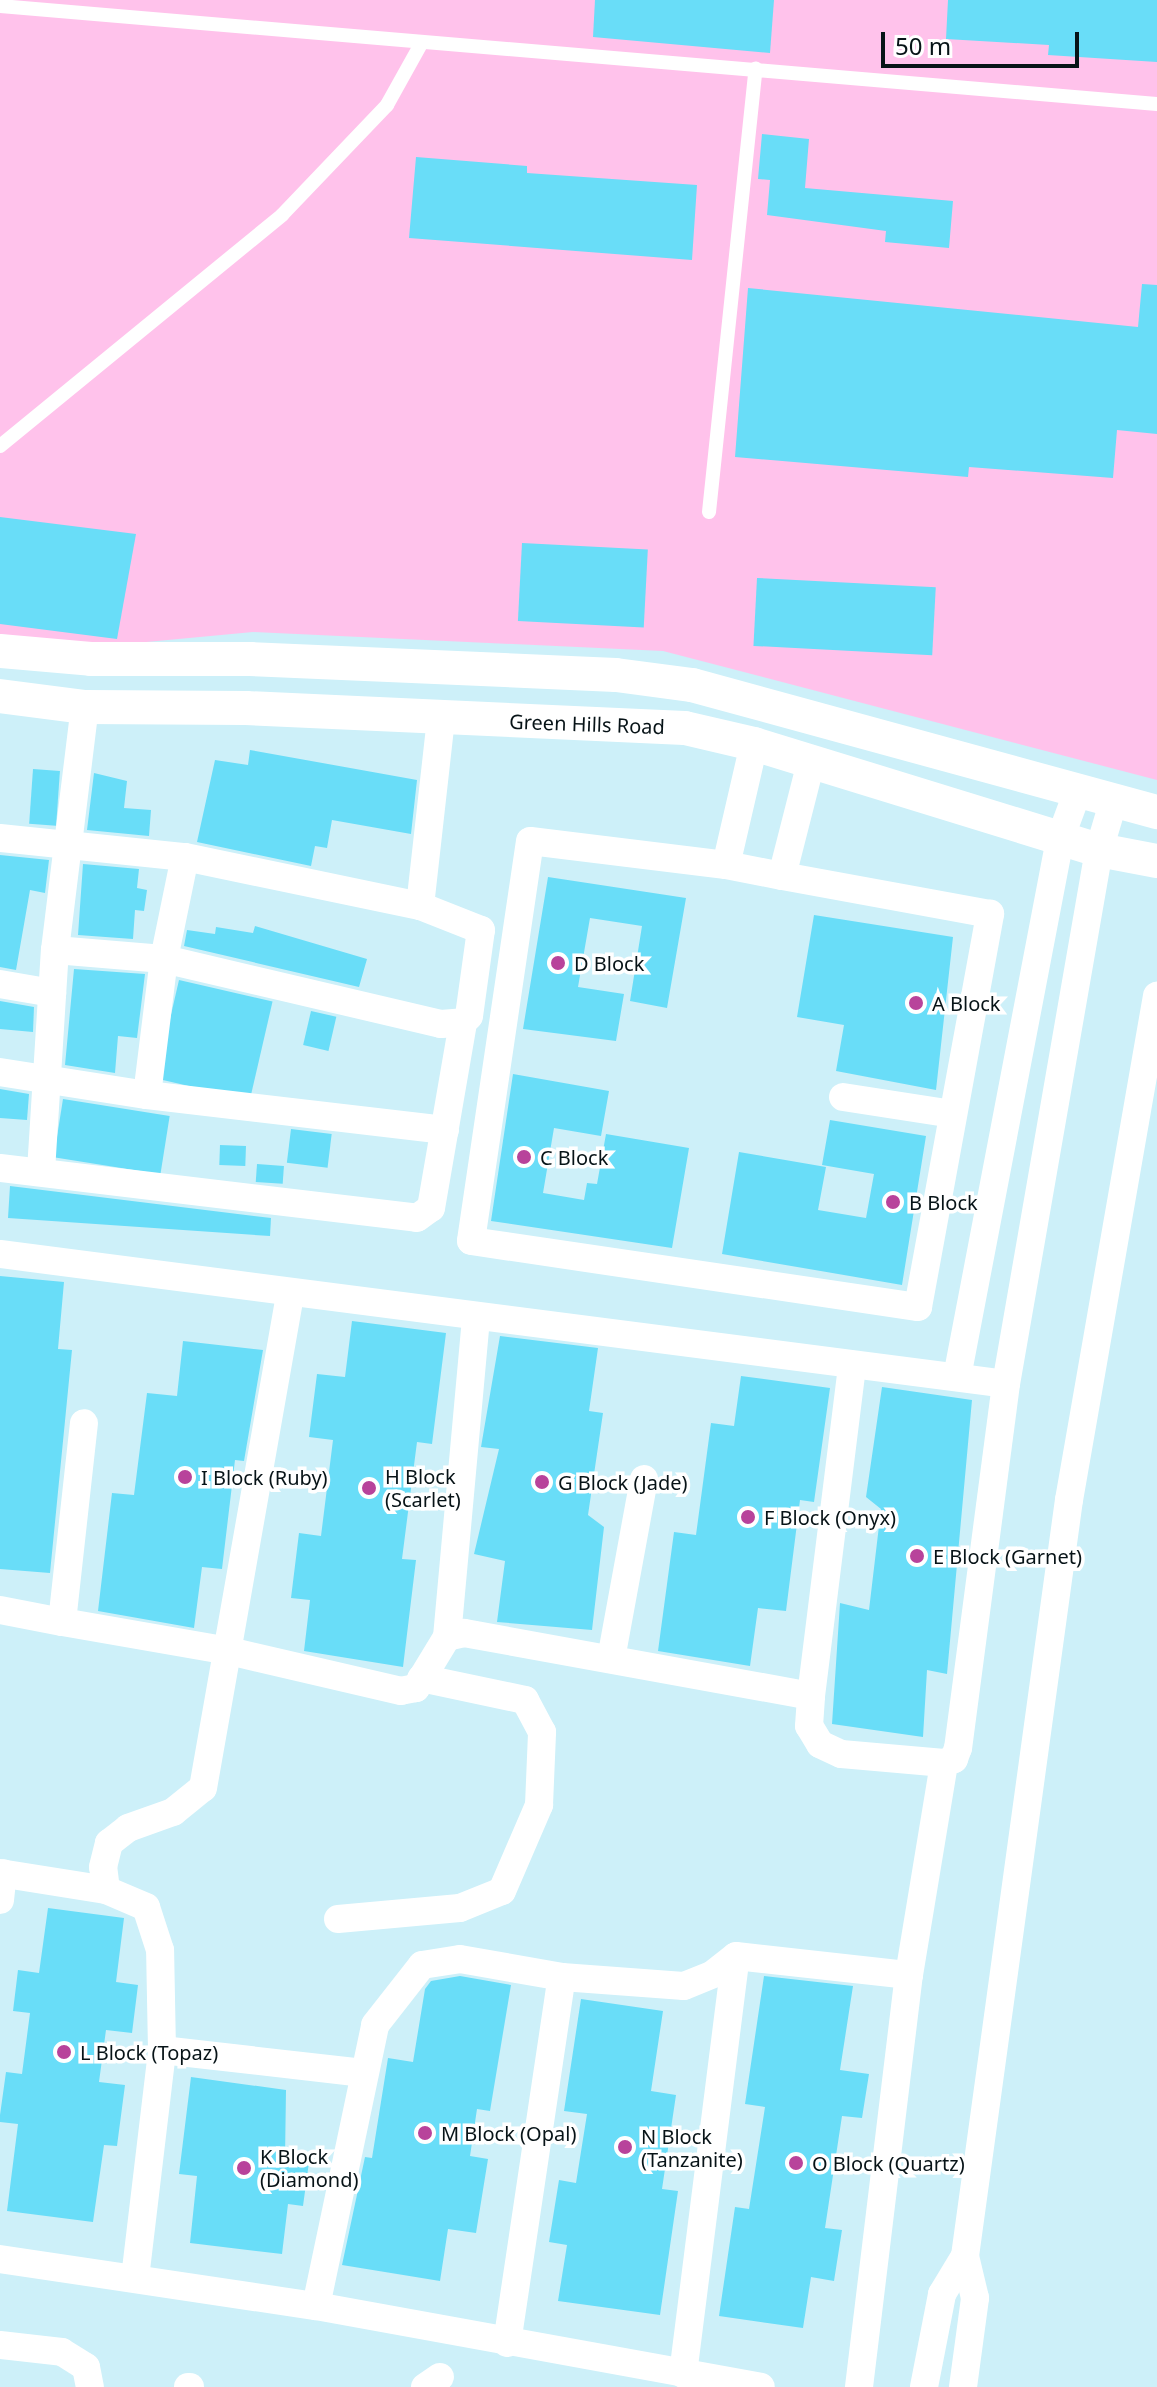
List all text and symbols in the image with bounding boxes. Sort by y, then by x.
scale bar [885,16,1083,66]
text: 50 m [895,29,951,62]
street label: Green Hills Road [509,709,665,739]
place label: D Block [574,951,644,975]
marker: D Block [549,954,567,972]
place label: A Block [932,991,1001,1015]
marker: A Block [907,994,925,1012]
place label: C Block [540,1145,608,1169]
marker: C Block [515,1148,533,1166]
place label: B Block [909,1190,978,1214]
marker: B Block [884,1193,902,1211]
place label: H Block (Scarlet) [385,1464,461,1511]
place label: I Block (Ruby) [201,1465,328,1489]
marker: I Block (Ruby) [176,1468,194,1486]
place label: G Block (Jade) [558,1470,688,1494]
marker: G Block (Jade) [533,1473,551,1491]
marker: H Block (Scarlet) [360,1479,378,1497]
place label: F Block (Onyx) [764,1505,896,1529]
marker: F Block (Onyx) [739,1508,757,1526]
place label: E Block (Garnet) [933,1544,1082,1568]
marker: E Block (Garnet) [908,1547,926,1565]
place label: L Block (Topaz) [80,2040,218,2064]
marker: L Block (Topaz) [55,2043,73,2061]
place label: M Block (Opal) [441,2121,576,2145]
marker: M Block (Opal) [416,2124,434,2142]
place label: N Block (Tanzanite) [641,2124,743,2171]
marker: N Block (Tanzanite) [616,2138,634,2156]
place label: K Block (Diamond) [260,2144,358,2191]
place label: O Block (Quartz) [812,2151,965,2175]
marker: O Block (Quartz) [787,2154,805,2172]
marker: K Block (Diamond) [235,2159,253,2177]

